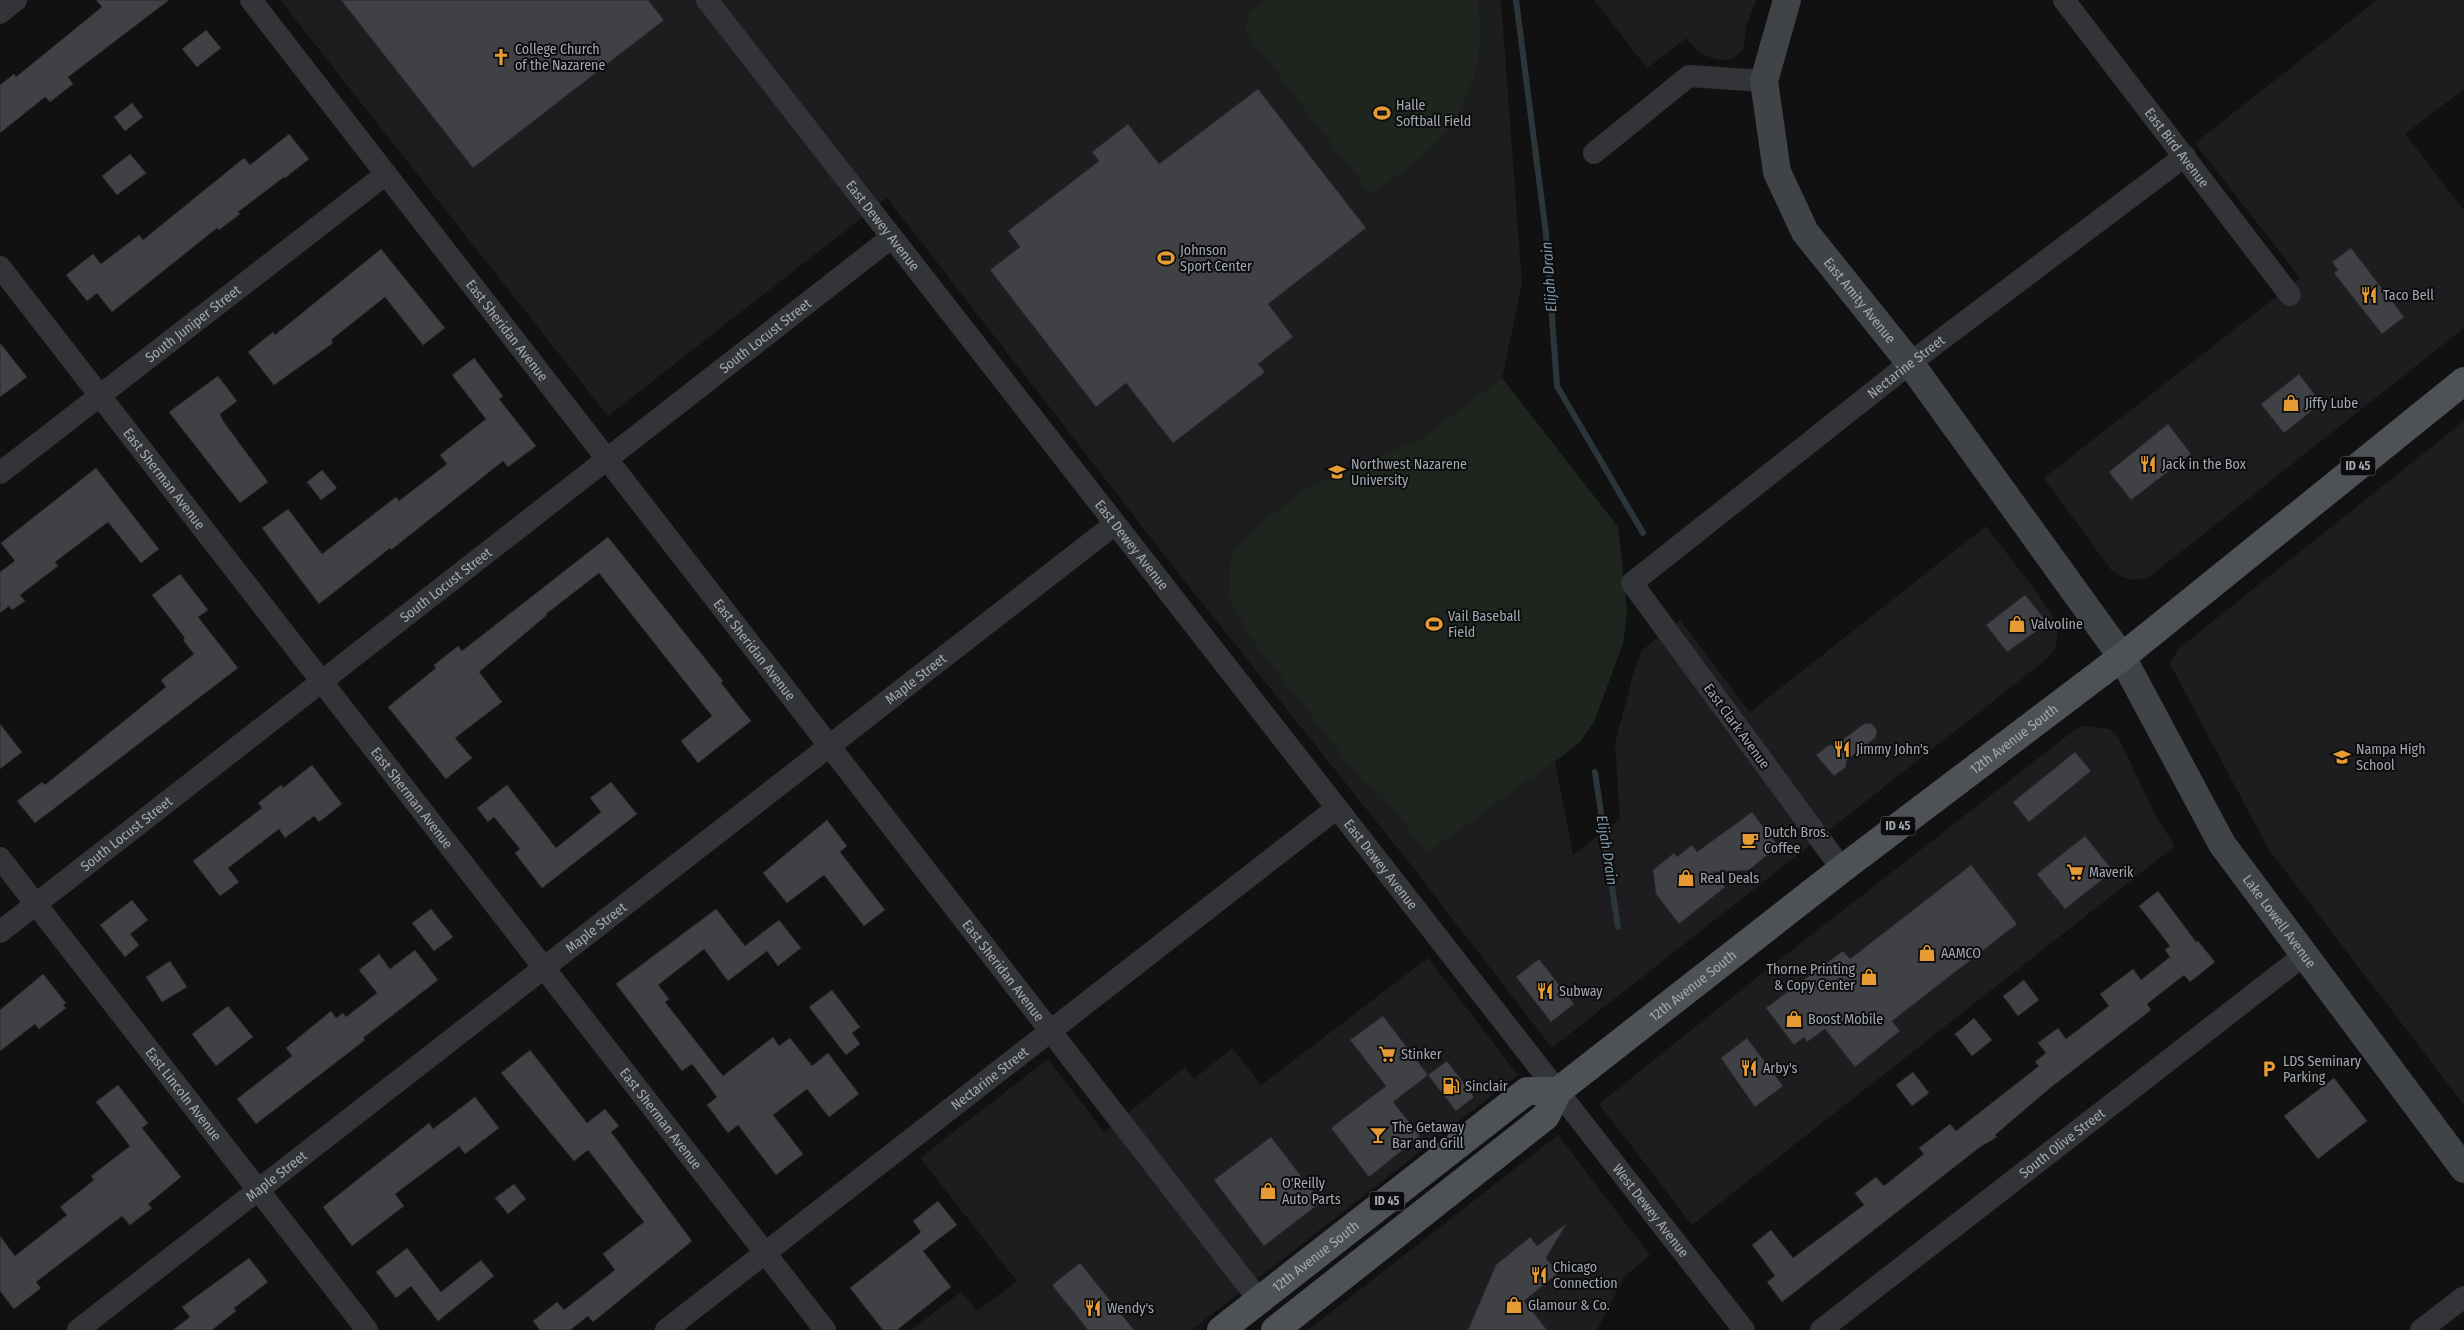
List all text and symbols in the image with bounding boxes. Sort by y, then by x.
place label: College Church of the Nazarene [515,41,605,74]
church icon: College Church of the Nazarene [491,47,511,67]
place label: Halle Softball Field [1396,97,1471,130]
sports icon: Halle Softball Field [1372,103,1392,123]
street label: East Bird Avenue [2141,105,2213,191]
street label: East Dewey Avenue [842,177,923,274]
water label: Elijah Drain [1538,241,1560,313]
place label: Johnson Sport Center [1180,242,1252,275]
sports icon: Johnson Sport Center [1156,248,1176,268]
street label: East Amity Avenue [1820,254,1899,347]
street label: East Sheridan Avenue [462,276,551,385]
street label: South Juniper Street [142,281,245,366]
restaurant icon: Taco Bell [2359,285,2379,305]
place label: Taco Bell [2383,287,2434,304]
street label: South Locust Street [716,295,815,377]
street label: Nectarine Street [1864,332,1949,402]
shop icon: Jiffy Lube [2281,393,2301,413]
place label: Jiffy Lube [2305,395,2358,412]
street label: East Sherman Avenue [119,425,209,533]
restaurant icon: Jack in the Box [2138,454,2158,474]
place label: Northwest Nazarene University [1351,456,1467,489]
place label: Jack in the Box [2162,456,2247,473]
road number: ID 45 [2340,456,2376,476]
school or university icon: Northwest Nazarene University [1327,462,1347,482]
street label: East Dewey Avenue [1091,497,1172,594]
street label: South Locust Street [397,544,496,626]
street label: East Sheridan Avenue [710,596,799,704]
place label: Vail Baseball Field [1448,608,1521,641]
sports icon: Vail Baseball Field [1424,614,1444,634]
shop icon: Valvoline [2007,614,2027,634]
place label: Valvoline [2031,616,2083,633]
street label: Maple Street [882,650,950,708]
street label: East Clark Avenue [1700,680,1773,772]
street label: 12th Avenue South [1967,701,2061,778]
restaurant icon: Jimmy John's [1832,739,1852,759]
place label: Jimmy John's [1856,741,1929,758]
place label: Nampa High School [2356,741,2426,774]
street label: East Sherman Avenue [367,744,456,852]
school or university icon: Nampa High School [2332,747,2352,767]
street label: South Locust Street [77,793,176,875]
water label: Elijah Drain [1593,814,1621,886]
street label: East Dewey Avenue [1340,816,1421,913]
road number: ID 45 [1880,816,1916,836]
place label: Dutch Bros. Coffee [1764,824,1829,857]
cafe icon: Dutch Bros. Coffee [1740,830,1760,850]
supermarket icon: Maverik [2065,862,2085,882]
place label: Maverik [2089,864,2134,881]
shop icon: Real Deals [1676,868,1696,888]
place label: Real Deals [1700,870,1759,887]
street label: Lake Lowell Avenue [2239,872,2319,971]
street label: Maple Street [562,899,630,957]
street label: East Sheridan Avenue [958,917,1048,1025]
shop icon: AAMCO [1917,943,1937,963]
place label: AAMCO [1941,945,1981,962]
street label: 12th Avenue South [1646,947,1740,1025]
place label: Thorne Printing & Copy Center [1766,961,1855,994]
shop icon: Thorne Printing & Copy Center [1859,967,1879,987]
restaurant icon: Subway [1535,981,1555,1001]
place label: Subway [1559,983,1603,1000]
shop icon: Boost Mobile [1784,1009,1804,1029]
place label: Boost Mobile [1808,1011,1883,1028]
street label: Nectarine Street [948,1043,1032,1114]
street label: East Lincoln Avenue [142,1044,225,1145]
supermarket icon: Stinker [1377,1044,1397,1064]
place label: Stinker [1401,1046,1442,1063]
place label: LDS Seminary Parking [2283,1053,2362,1086]
restaurant icon: Arby's [1739,1058,1759,1078]
parking icon: LDS Seminary Parking [2259,1059,2279,1079]
place label: Arby's [1763,1060,1798,1077]
street label: East Sherman Avenue [616,1065,705,1173]
fuel station icon: Sinclair [1441,1076,1461,1096]
place label: Sinclair [1465,1078,1508,1095]
street label: South Olive Street [2016,1105,2109,1182]
place label: The Getaway Bar and Grill [1392,1119,1465,1152]
bar icon: The Getaway Bar and Grill [1368,1125,1388,1145]
street label: Maple Street [243,1147,311,1205]
street label: West Dewey Avenue [1609,1161,1692,1261]
place label: O'Reilly Auto Parts [1282,1175,1341,1208]
shop icon: O'Reilly Auto Parts [1258,1181,1278,1201]
road number: ID 45 [1370,1192,1404,1210]
street label: 12th Avenue South [1269,1217,1363,1296]
place label: Chicago Connection [1553,1259,1618,1292]
restaurant icon: Chicago Connection [1529,1265,1549,1285]
shop icon: Glamour & Co. [1504,1295,1524,1315]
place label: Glamour & Co. [1528,1297,1610,1314]
restaurant icon: Wendy's [1083,1298,1103,1318]
place label: Wendy's [1107,1300,1154,1317]

